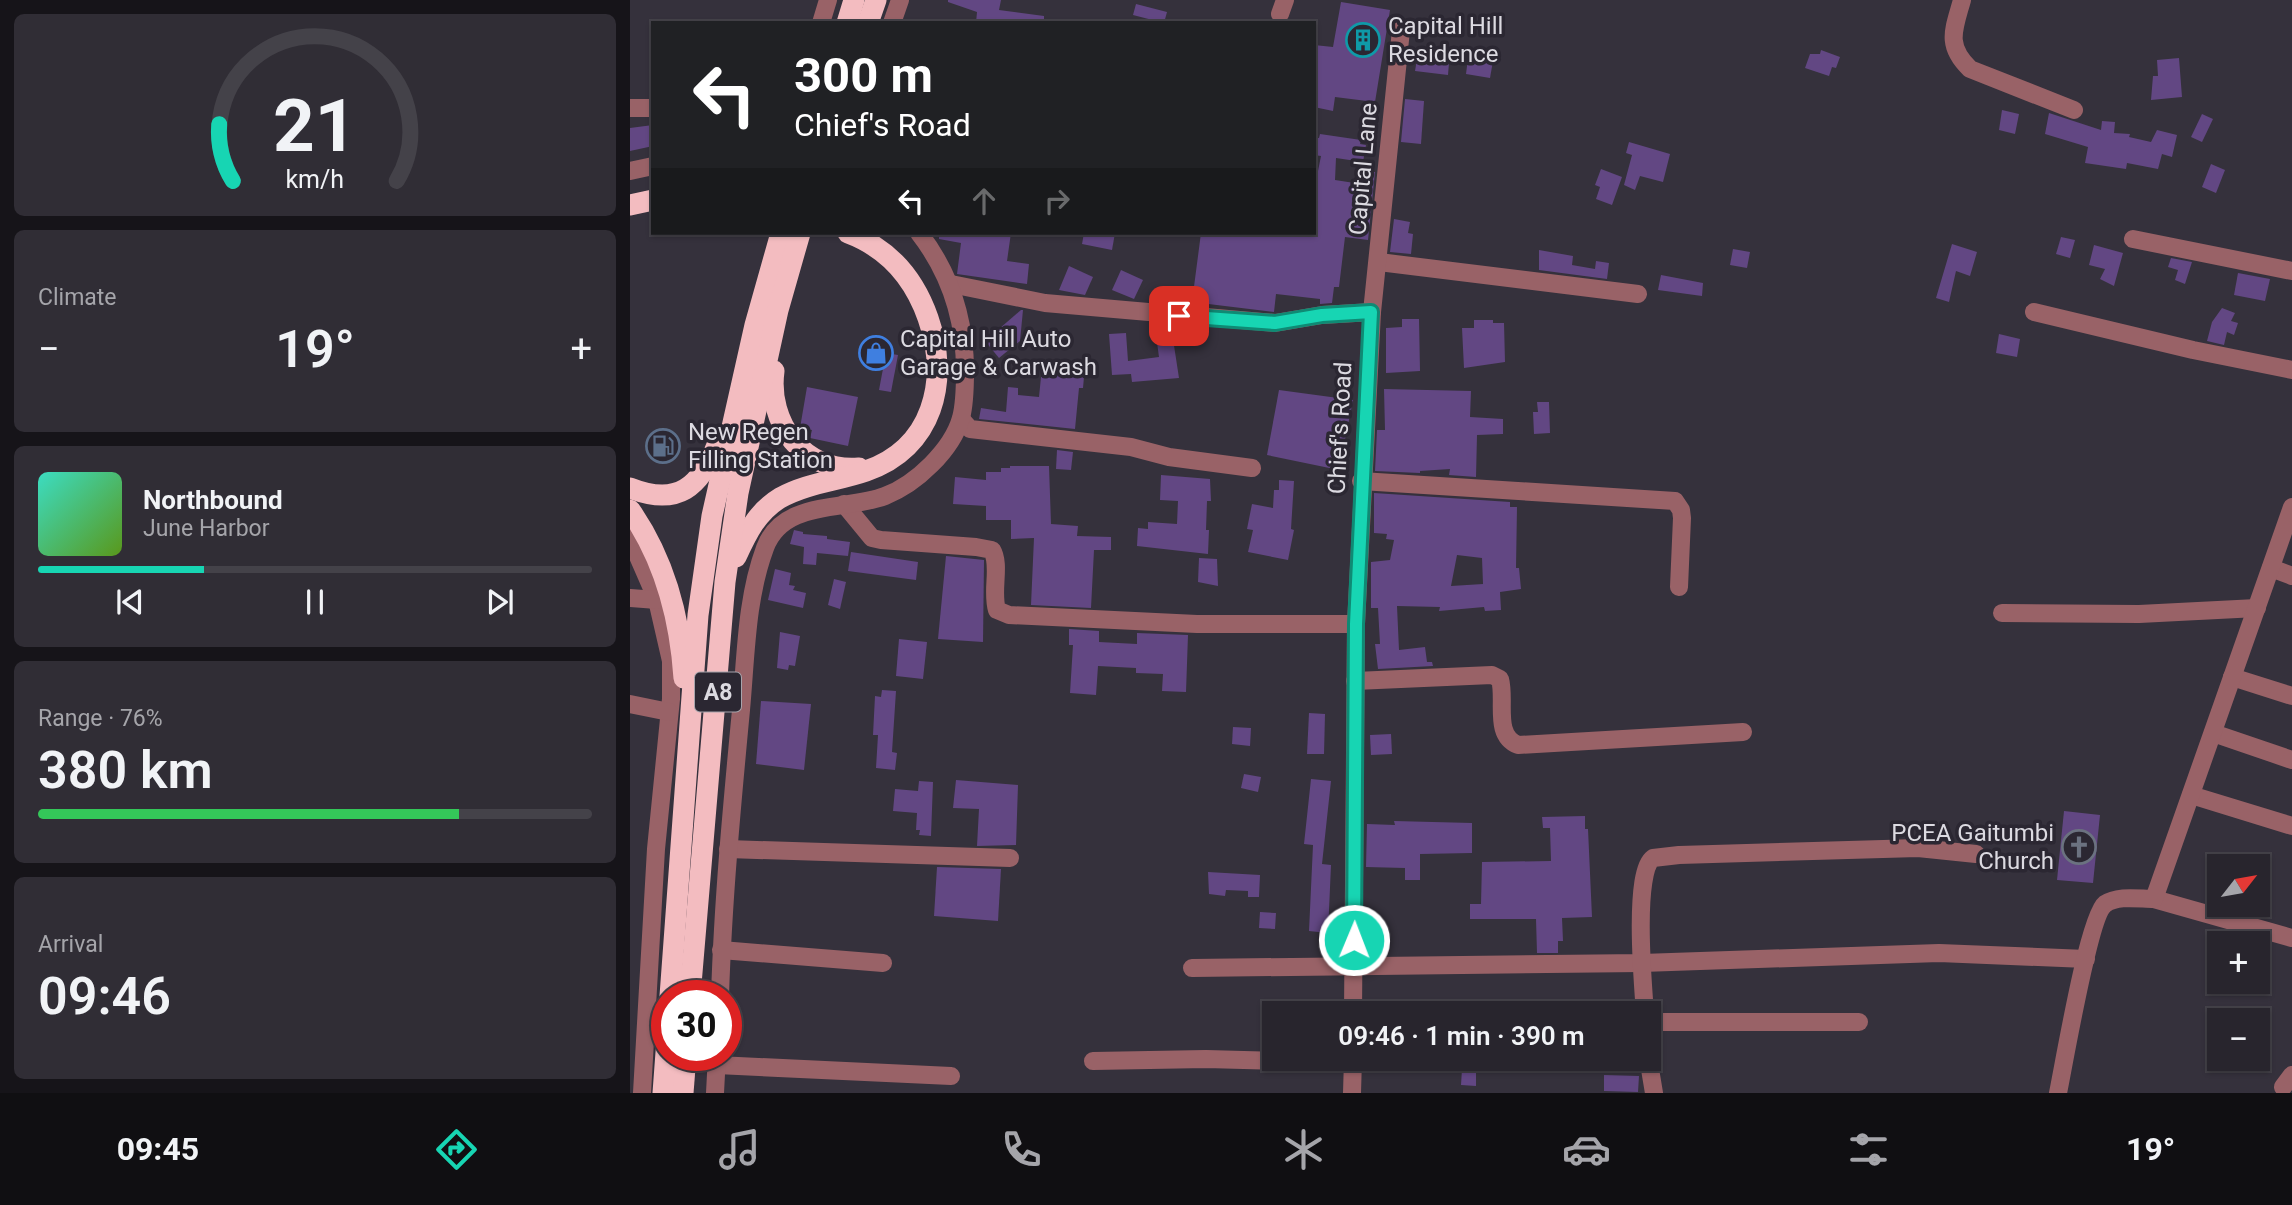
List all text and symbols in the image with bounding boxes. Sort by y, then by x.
place label: Capital Hill Residence [1388,12,1503,68]
building icon: Capital Hill Residence [1344,21,1382,59]
text: 300 m [794,47,933,104]
icon: left [679,49,770,140]
text: 21 [273,83,357,169]
street label: Capital Lane [1343,102,1383,236]
text: Chief's Road [794,106,971,144]
text: km/h [286,165,344,194]
icon: left [892,182,930,220]
icon: ahead [965,182,1003,220]
icon: right [1038,182,1076,220]
text: Climate [38,284,117,311]
pin [1149,286,1209,346]
icon: arrive [1160,297,1198,335]
text: 19° [275,319,355,380]
place label: Capital Hill Auto Garage & Carwash [900,325,1097,381]
text: − [38,327,60,371]
text: + [570,327,592,371]
shop icon: Capital Hill Auto Garage & Carwash [857,334,895,372]
street label: Chief's Road [1323,361,1357,495]
place label: New Regen Filling Station [688,418,833,474]
fuel station icon: New Regen Filling Station [644,427,682,465]
text: Northbound [143,485,283,515]
text: June Harbor [143,515,270,542]
icon: previous [111,583,149,621]
icon: pause [296,583,334,621]
icon: next [481,583,519,621]
road number: A8 [695,672,741,712]
text: Range · 76% [38,705,163,732]
text: 380 km [38,740,213,801]
place label: PCEA Gaitumbi Church [1891,819,2054,875]
church icon: PCEA Gaitumbi Church [2060,828,2098,866]
north arrow [2207,854,2270,917]
map controls [2207,854,2270,1071]
position arrow [1317,903,1391,977]
text: Arrival [38,931,103,958]
button: + [2207,931,2270,994]
text: 09:46 [38,966,171,1027]
speed limit sign: 30 [651,980,742,1071]
button: − [2207,1008,2270,1071]
text: 09:46 · 1 min · 390 m [1338,1021,1585,1051]
icon: directions [432,1125,481,1174]
icon: music [715,1125,764,1174]
icon: phone [997,1125,1046,1174]
icon: climate [1279,1125,1328,1174]
icon: car [1562,1125,1611,1174]
icon: filters [1844,1125,1893,1174]
text: 09:45 [117,1130,199,1168]
text: 19° [2126,1130,2175,1168]

